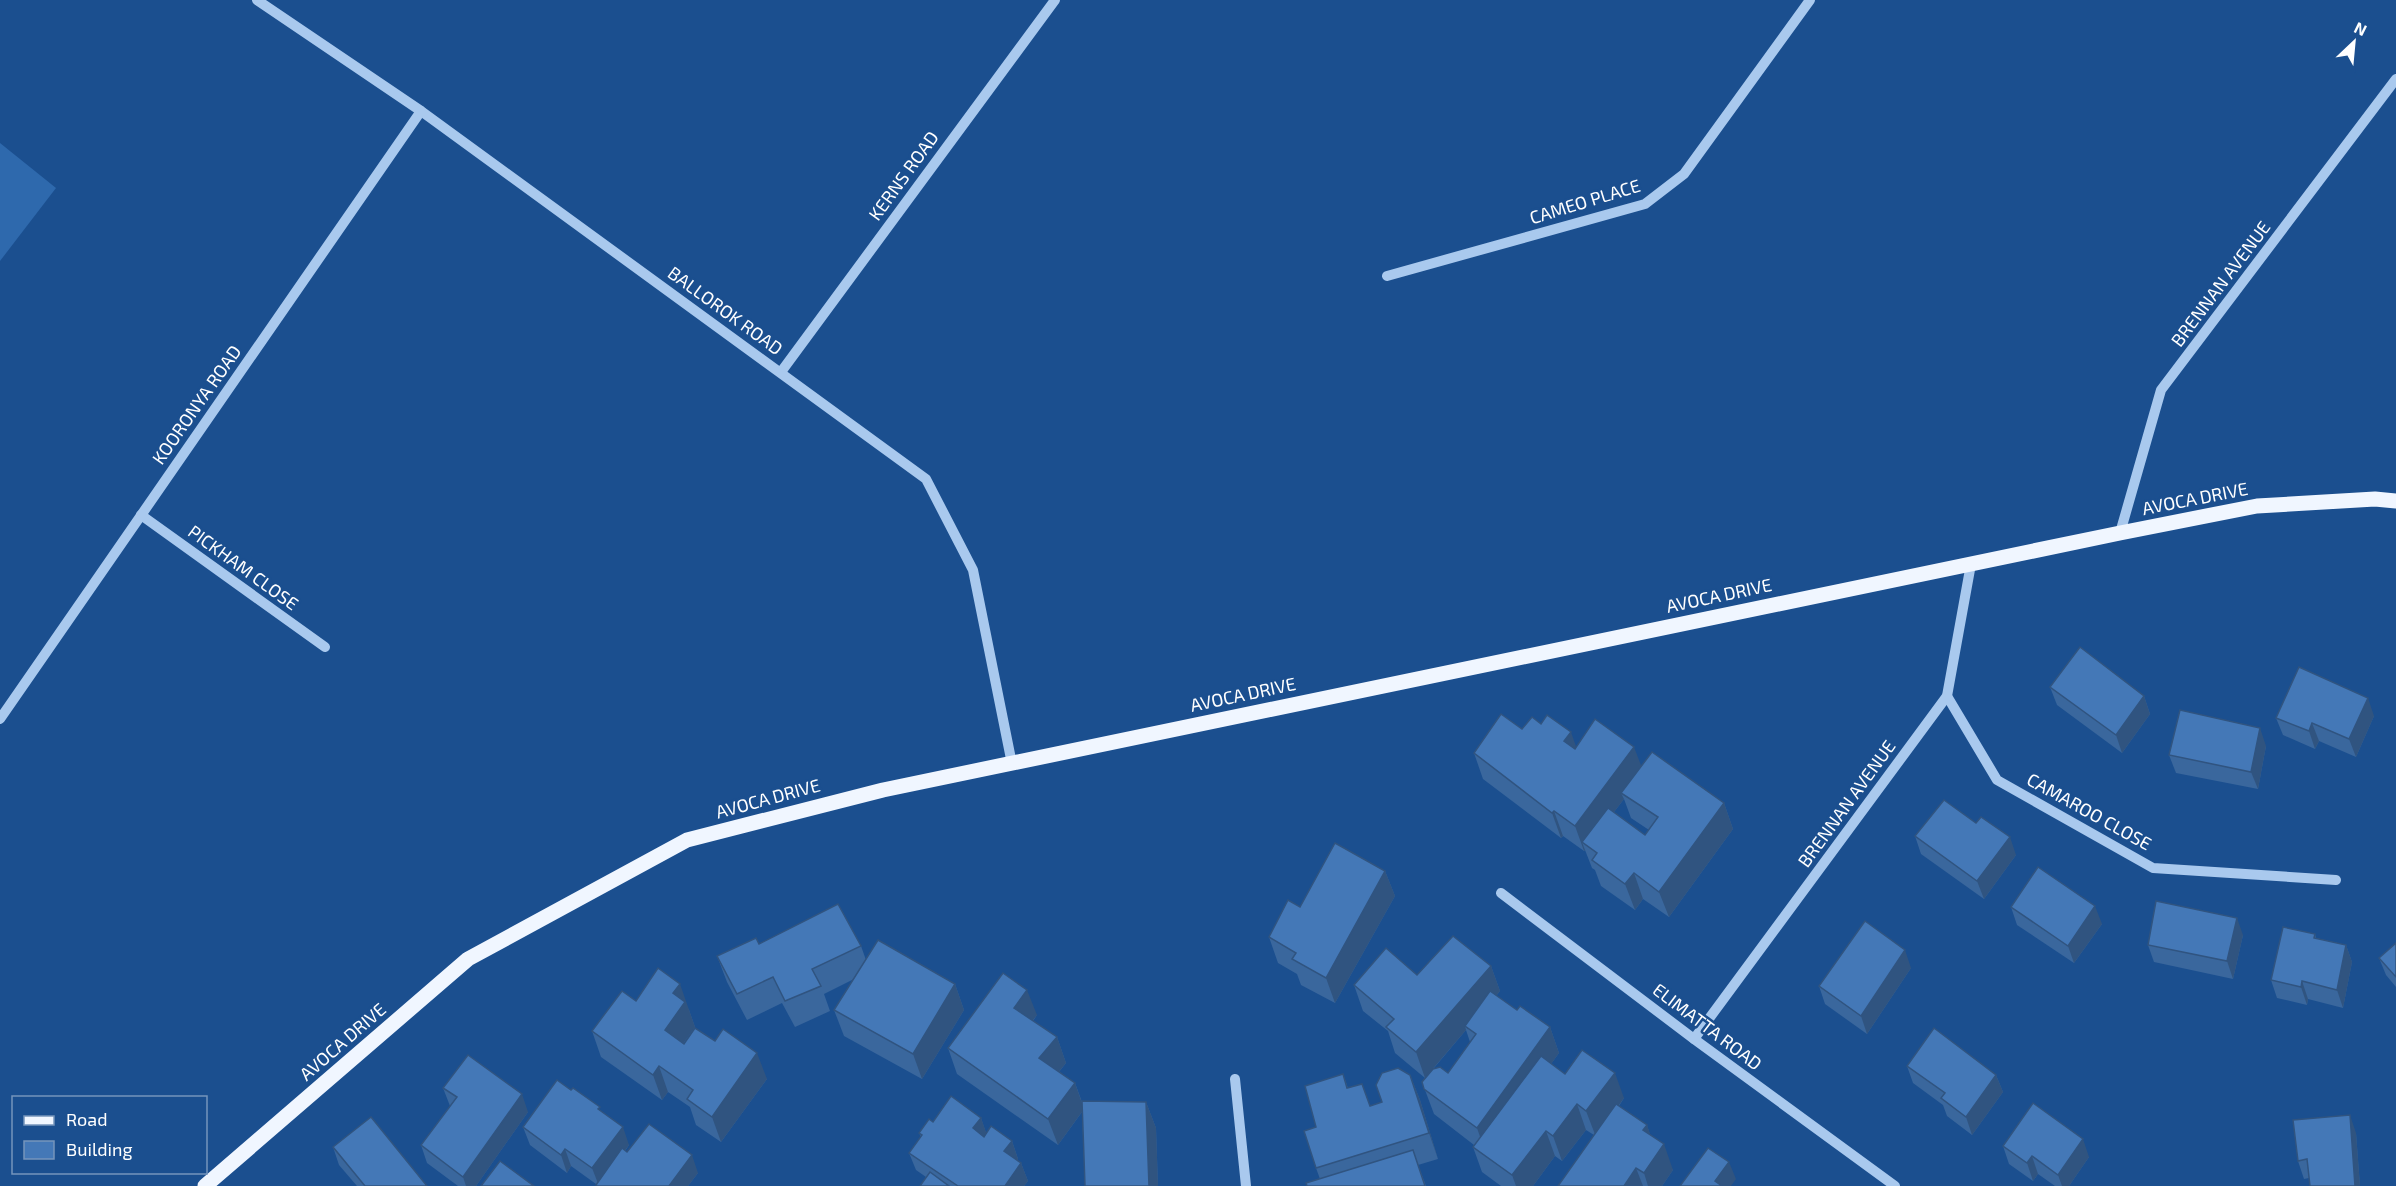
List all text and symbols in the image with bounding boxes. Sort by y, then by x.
north arrow [2324,12,2384,72]
text: N [2351,17,2370,39]
street label: KERNS ROAD [864,127,943,224]
street label: CAMEO PLACE [1527,174,1643,228]
street label: BRENNAN AVENUE [2166,216,2275,351]
street label: BALLOROK ROAD [664,261,787,359]
street label: KOORONYA ROAD [147,341,245,468]
street label: AVOCA DRIVE [2140,477,2250,519]
street label: PICKHAM CLOSE [184,520,303,614]
street label: AVOCA DRIVE [1664,573,1774,617]
street label: AVOCA DRIVE [1188,672,1298,716]
street label: BRENNAN AVENUE [1793,736,1900,871]
street label: CAMAROO CLOSE [2023,768,2156,854]
street label: AVOCA DRIVE [713,774,822,823]
street label: ELIMATTA ROAD [1649,978,1766,1074]
street label: AVOCA DRIVE [295,998,390,1085]
legend [12,1096,207,1174]
text: Road [66,1108,107,1130]
text: Building [66,1138,133,1160]

